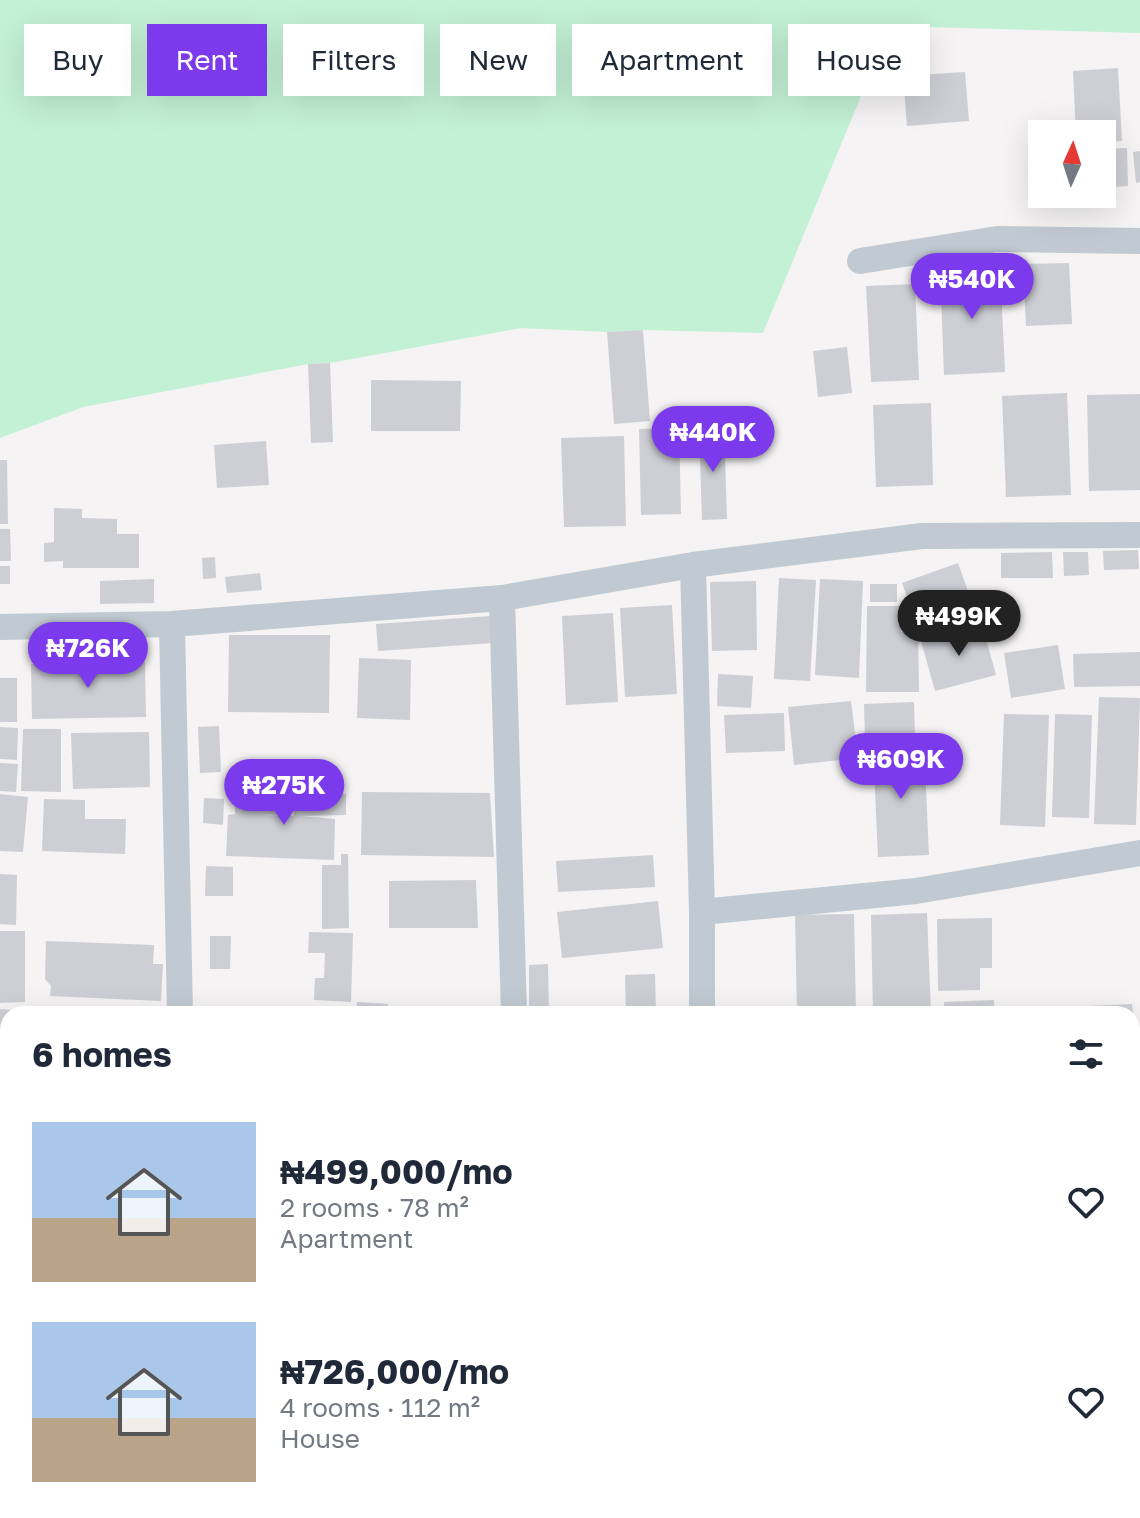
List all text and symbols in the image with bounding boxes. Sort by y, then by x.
chip: Buy [24,24,131,96]
chip: Rent [147,24,267,96]
chip: Filters [283,24,424,96]
chip: New [440,24,556,96]
chip: Apartment [572,24,772,96]
chip: House [788,24,930,96]
north arrow [1028,120,1116,208]
map controls [1028,120,1116,208]
pin: ₦540K [916,253,1028,321]
text: ₦540K [929,263,1015,294]
pin: ₦440K [657,406,769,474]
text: ₦440K [669,416,757,447]
pin: ₦499K [903,590,1015,658]
text: ₦499K [916,600,1002,631]
pin: ₦726K [32,622,144,690]
text: ₦726K [46,632,130,663]
pin: ₦609K [845,733,957,801]
text: ₦609K [857,743,945,774]
pin: ₦275K [228,759,340,827]
text: ₦275K [242,769,326,800]
icon: filters [1064,1032,1108,1076]
text: 6 homes [32,1034,172,1074]
text: ₦499,000/mo [280,1151,513,1191]
icon: home [96,1154,192,1250]
icon: heart [1064,1180,1108,1224]
text: 2 rooms · 78 m² [280,1192,469,1223]
text: Apartment [280,1223,413,1254]
text: ₦726,000/mo [280,1351,509,1391]
icon: home [96,1354,192,1450]
icon: heart [1064,1380,1108,1424]
text: 4 rooms · 112 m² [280,1392,480,1423]
text: House [280,1423,360,1454]

